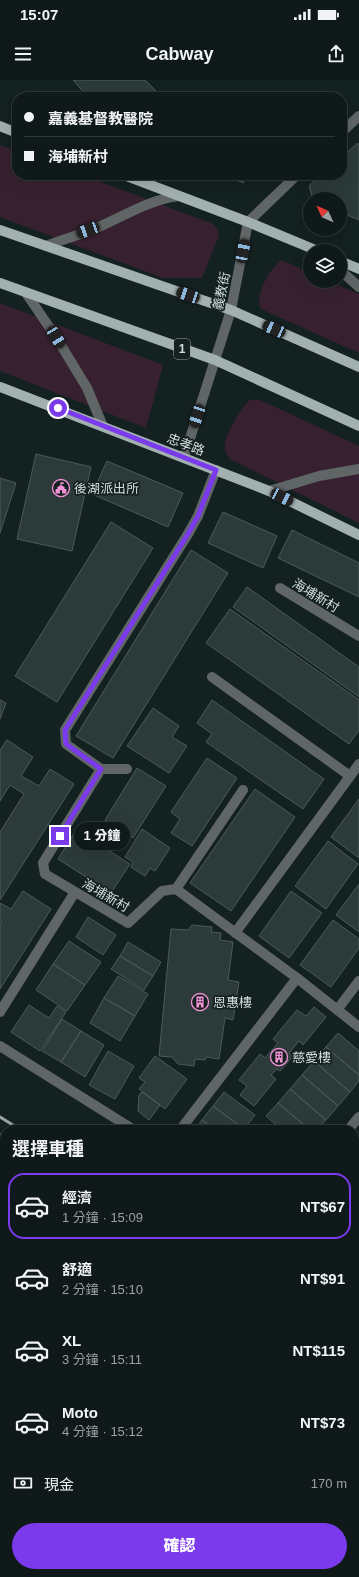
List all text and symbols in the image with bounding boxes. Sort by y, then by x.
text: 15:07 [20,6,58,23]
icon: menu [12,43,34,65]
icon: share [325,43,347,65]
text: Cabway [145,44,214,64]
text: 嘉義基督教醫院 [48,110,153,127]
text: 海埔新村 [48,148,108,165]
north arrow [303,192,347,236]
map controls [303,192,347,288]
car [75,220,101,240]
car [235,238,251,264]
button: layers [303,244,347,288]
street label: 義教街 [210,270,233,312]
car [175,285,201,305]
car [261,319,287,339]
car [45,324,67,350]
road number: 1 [174,339,190,359]
route start [49,399,67,417]
car [188,403,206,429]
street label: 忠孝路 [165,430,207,458]
public building icon: 後湖派出所 [51,478,71,498]
place label: 後湖派出所 [74,481,139,496]
car [269,486,295,508]
street label: 海埔新村 [290,576,342,615]
callout: 1 分鐘 [74,822,130,850]
route end [51,827,69,845]
text: 1 分鐘 [84,828,120,843]
street label: 海埔新村 [79,876,132,915]
building icon: 恩惠樓 [190,992,210,1012]
place label: 恩惠樓 [213,995,252,1010]
building icon: 慈愛樓 [269,1047,289,1067]
place label: 慈愛樓 [292,1050,331,1065]
text: 選擇車種 [12,1139,84,1159]
icon: car [14,1188,50,1224]
text: 經濟 [62,1189,92,1206]
text: NT$67 [300,1198,345,1215]
text: 1 分鐘 · 15:09 [62,1210,143,1225]
icon: car [14,1260,50,1296]
text: 舒適 [62,1261,92,1278]
text: NT$91 [300,1270,345,1287]
text: 2 分鐘 · 15:10 [62,1282,143,1297]
icon: car [14,1332,50,1368]
text: XL [62,1332,81,1349]
text: NT$115 [292,1342,345,1359]
text: 3 分鐘 · 15:11 [62,1352,142,1367]
icon: car [14,1404,50,1440]
text: Moto [62,1404,98,1421]
text: NT$73 [300,1414,345,1431]
text: 4 分鐘 · 15:12 [62,1424,143,1439]
icon: cash [12,1472,34,1494]
text: 現金 [44,1476,74,1493]
text: 170 m [311,1476,347,1491]
button: 確認 [12,1523,347,1569]

